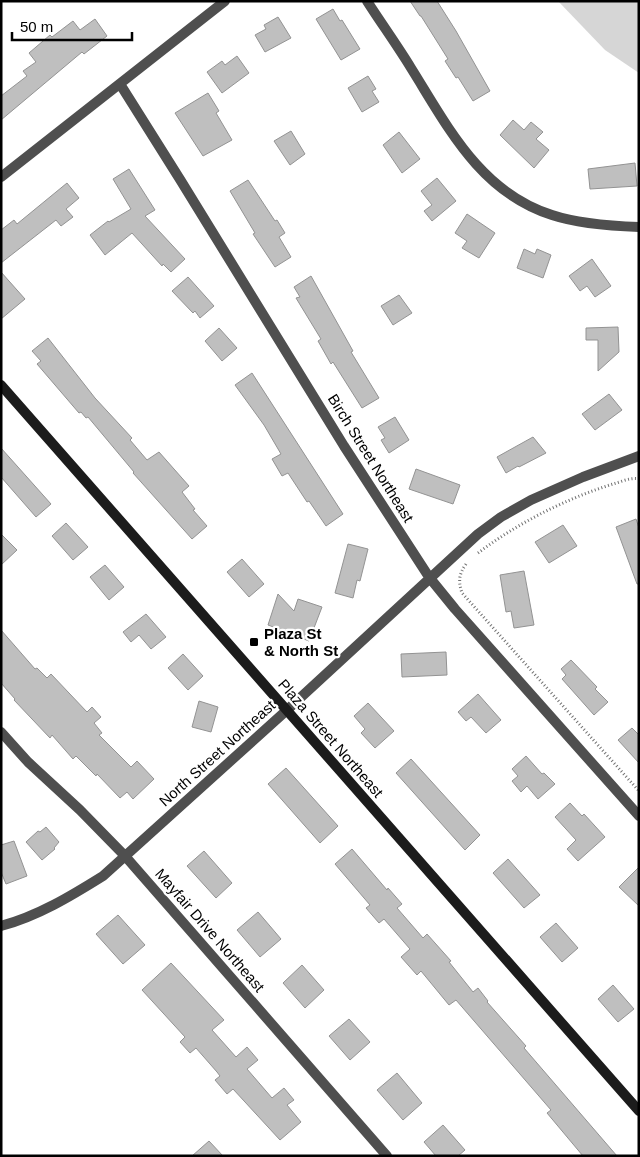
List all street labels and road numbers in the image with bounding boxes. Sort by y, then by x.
street label: Birch Street Northeast [325,391,418,526]
street label: Plaza Street Northeast [275,675,387,801]
street label: North Street Northeast [156,696,279,810]
street label: Mayfair Drive Northeast [152,865,269,996]

